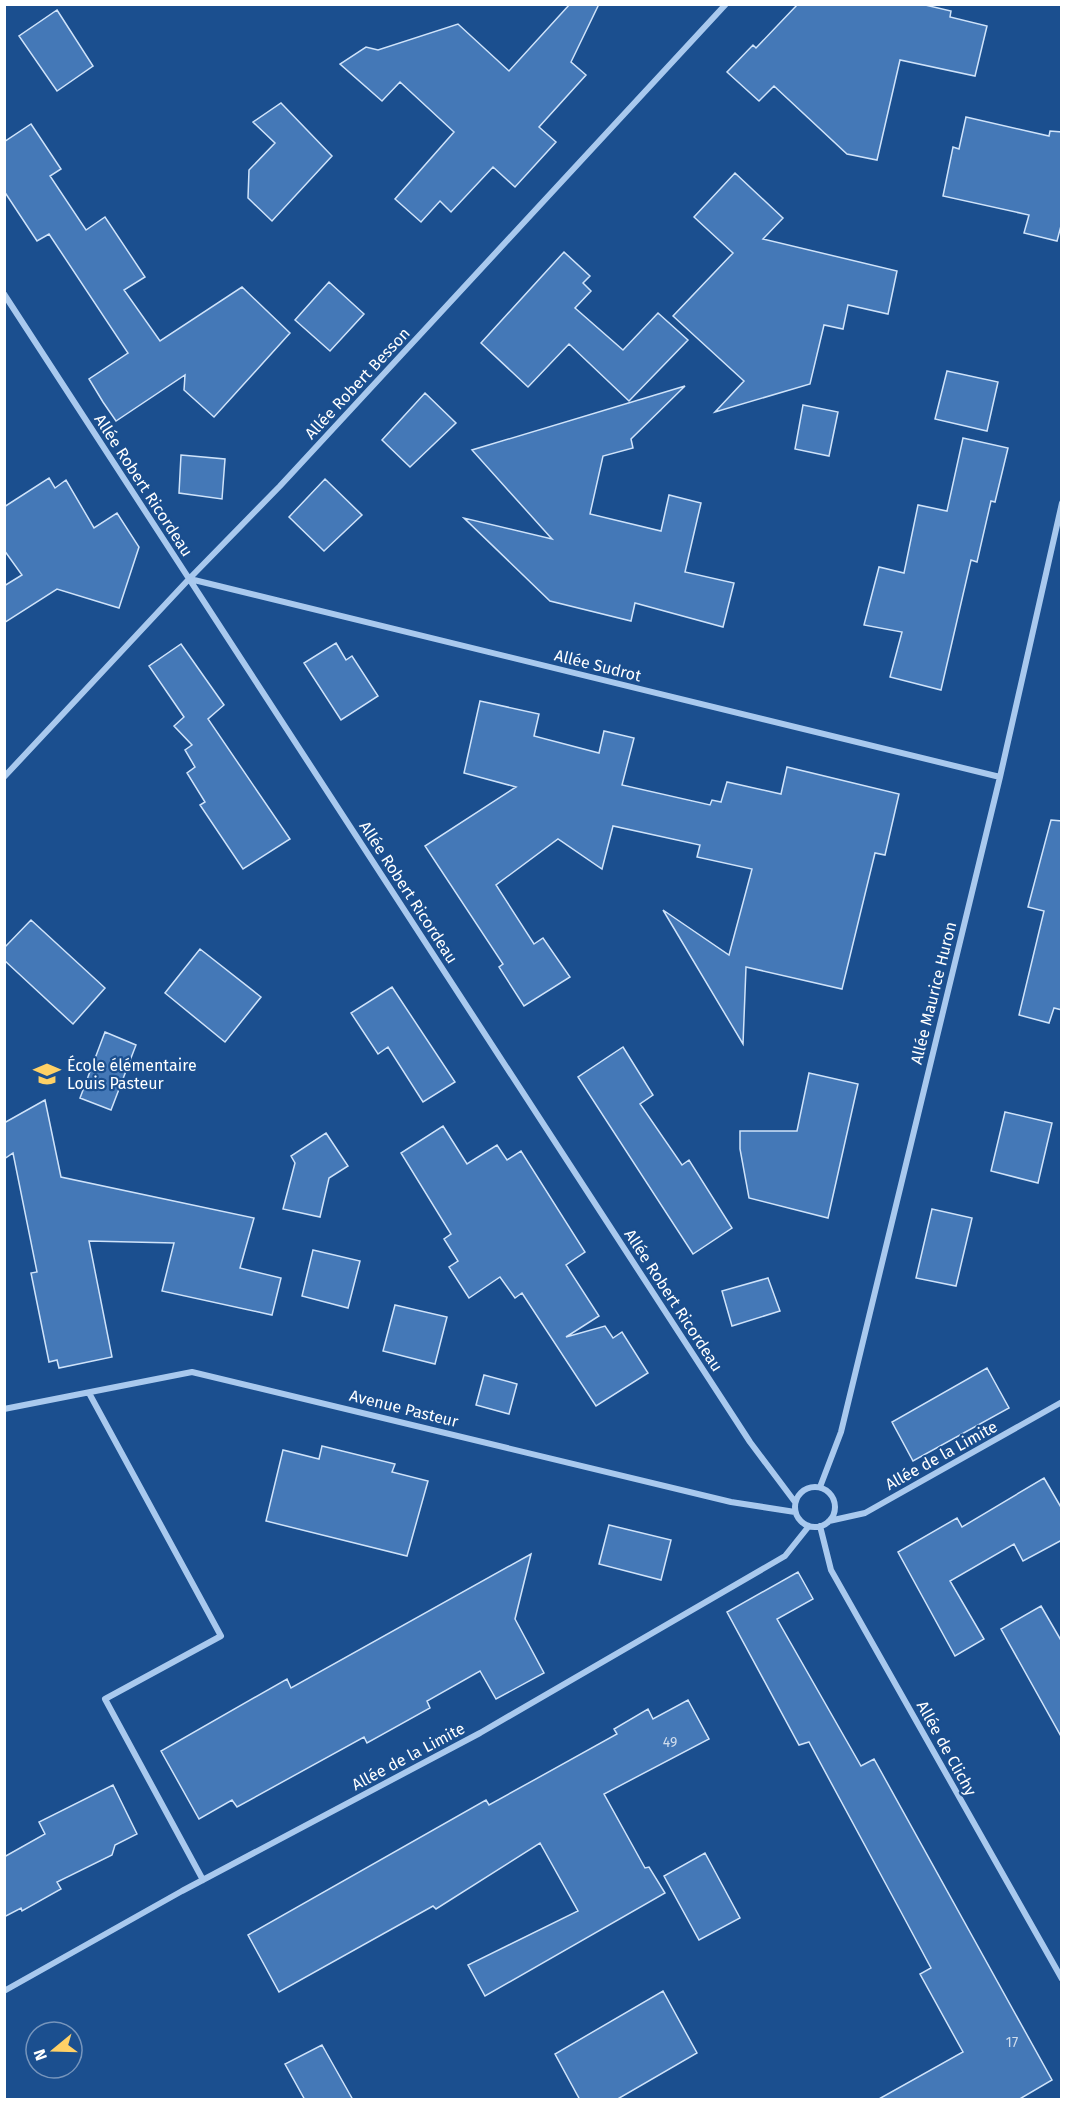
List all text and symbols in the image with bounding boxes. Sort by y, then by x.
street label: Allée Robert Besson [301,324,414,443]
street label: Allée Robert Ricordeau [90,410,197,560]
street label: Allée Sudrot [553,646,643,685]
street label: Allée Robert Ricordeau [355,817,462,967]
street label: Allée Maurice Huron [907,920,960,1066]
place label: École élémentaire Louis Pasteur [67,1055,197,1093]
school or university icon: École élémentaire Louis Pasteur [32,1059,62,1089]
street label: Allée Robert Ricordeau [620,1225,727,1375]
street label: Avenue Pasteur [347,1386,461,1431]
street label: Allée de la Limite [882,1417,1001,1494]
street label: Allée de Clichy [913,1698,980,1799]
street label: Allée de la Limite [349,1719,468,1794]
house number: 49 [663,1734,677,1751]
north arrow [24,2020,84,2080]
house number: 17 [1006,2034,1018,2051]
text: N [30,2047,51,2063]

